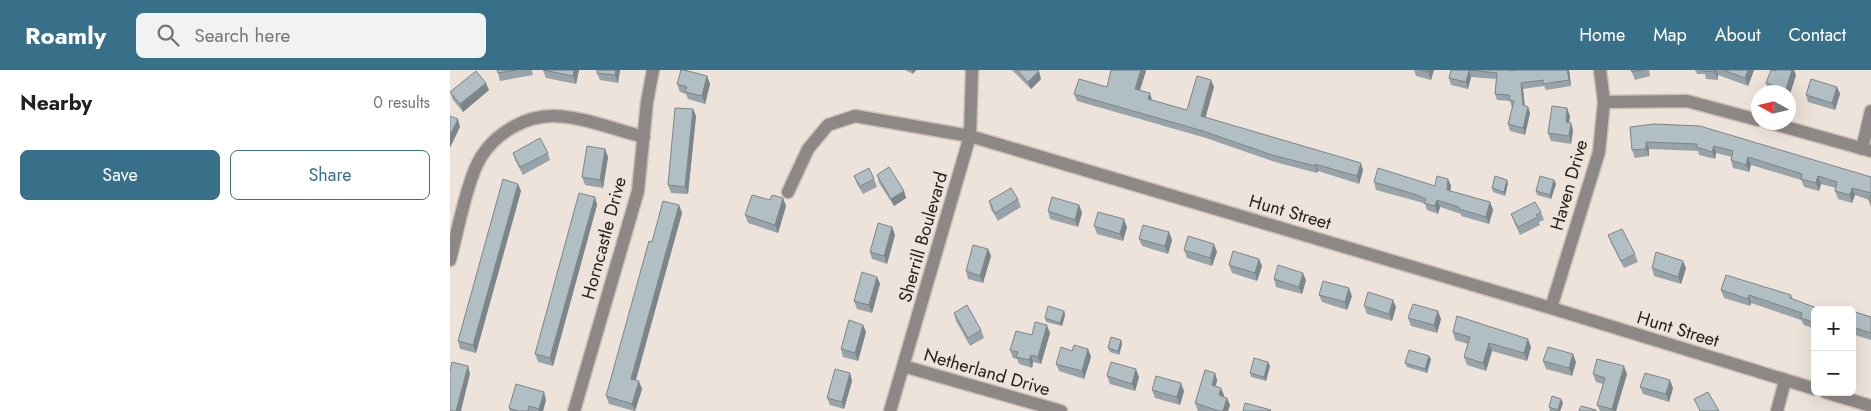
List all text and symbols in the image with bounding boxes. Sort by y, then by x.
search box [136,13,486,58]
text: Roamly [25,18,106,53]
icon: search [154,21,182,49]
text: Search here [194,22,290,49]
text: Home [1579,22,1625,48]
text: Map [1653,22,1687,48]
text: About [1715,22,1760,48]
text: Contact [1788,22,1846,48]
north arrow [1751,85,1796,130]
text: Nearby [20,88,92,118]
text: 0 results [373,91,430,114]
street label: Haven Drive [1544,137,1594,233]
button: Save [20,150,220,200]
button: Share [230,150,430,200]
street label: Sherrill Boulevard [892,169,954,305]
street label: Horncastle Drive [575,174,633,302]
street label: Hunt Street [1246,188,1335,236]
street label: Hunt Street [1634,304,1723,354]
map controls [1811,306,1856,396]
button: + [1811,306,1856,351]
street label: Netherland Drive [921,342,1053,402]
button: − [1811,351,1856,396]

